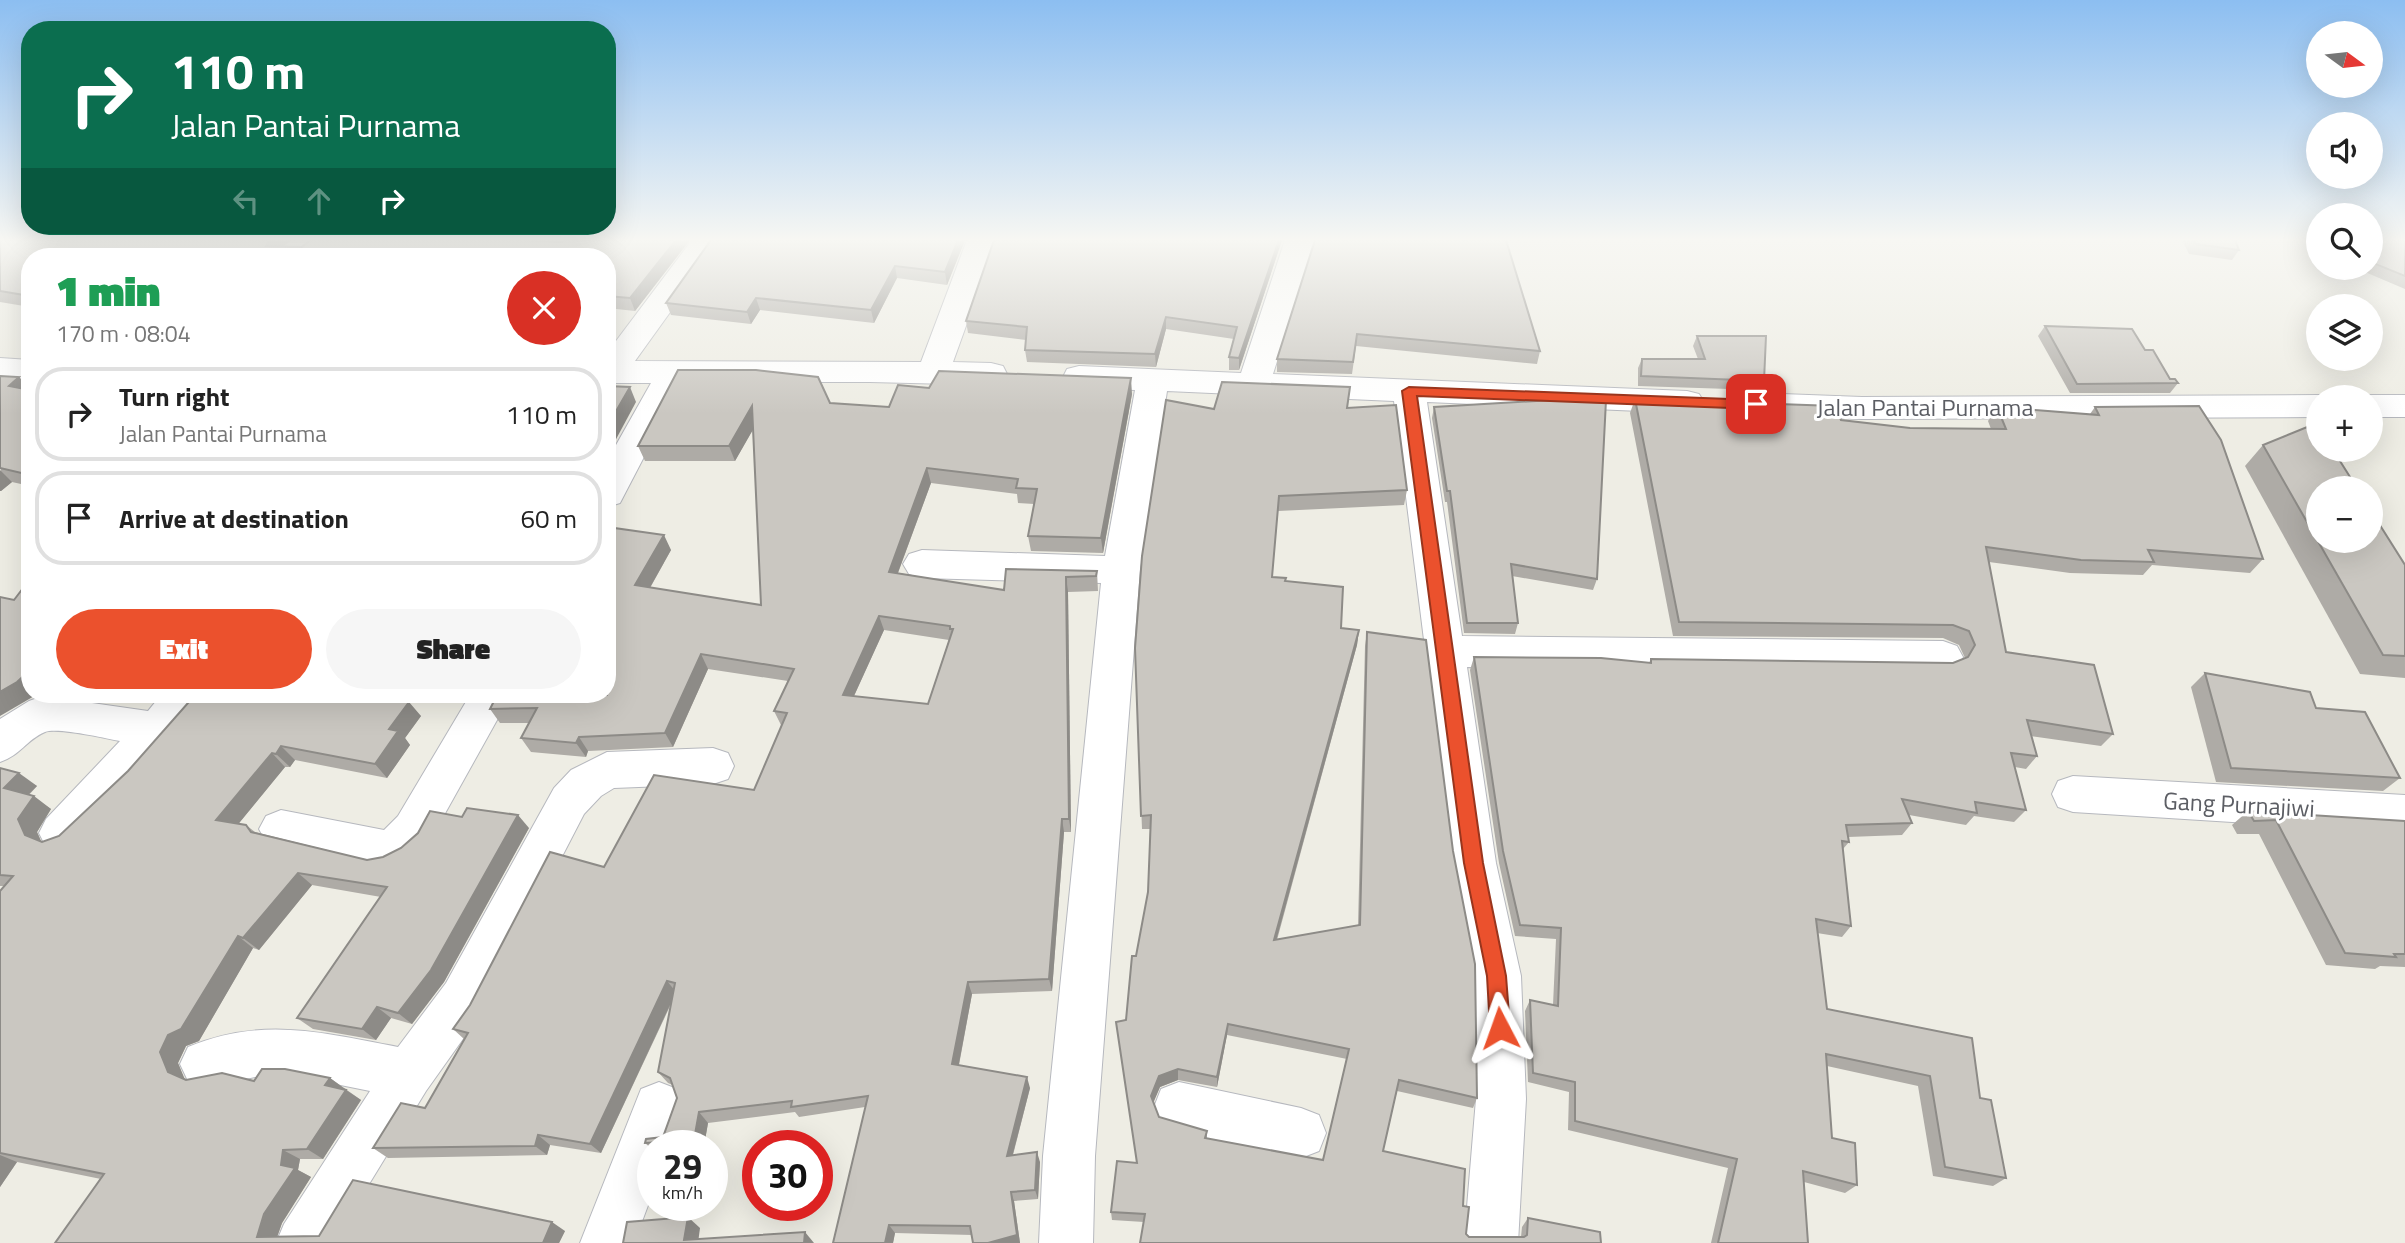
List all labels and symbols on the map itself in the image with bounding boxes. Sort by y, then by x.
north arrow [2306,21,2384,98]
pin [1726,374,1786,434]
street label: Jalan Pantai Purnama [1817,389,2033,425]
street label: Gang Purnajiwi [2162,782,2316,826]
position arrow [1463,991,1537,1065]
speed limit sign: 30 [742,1130,833,1221]

